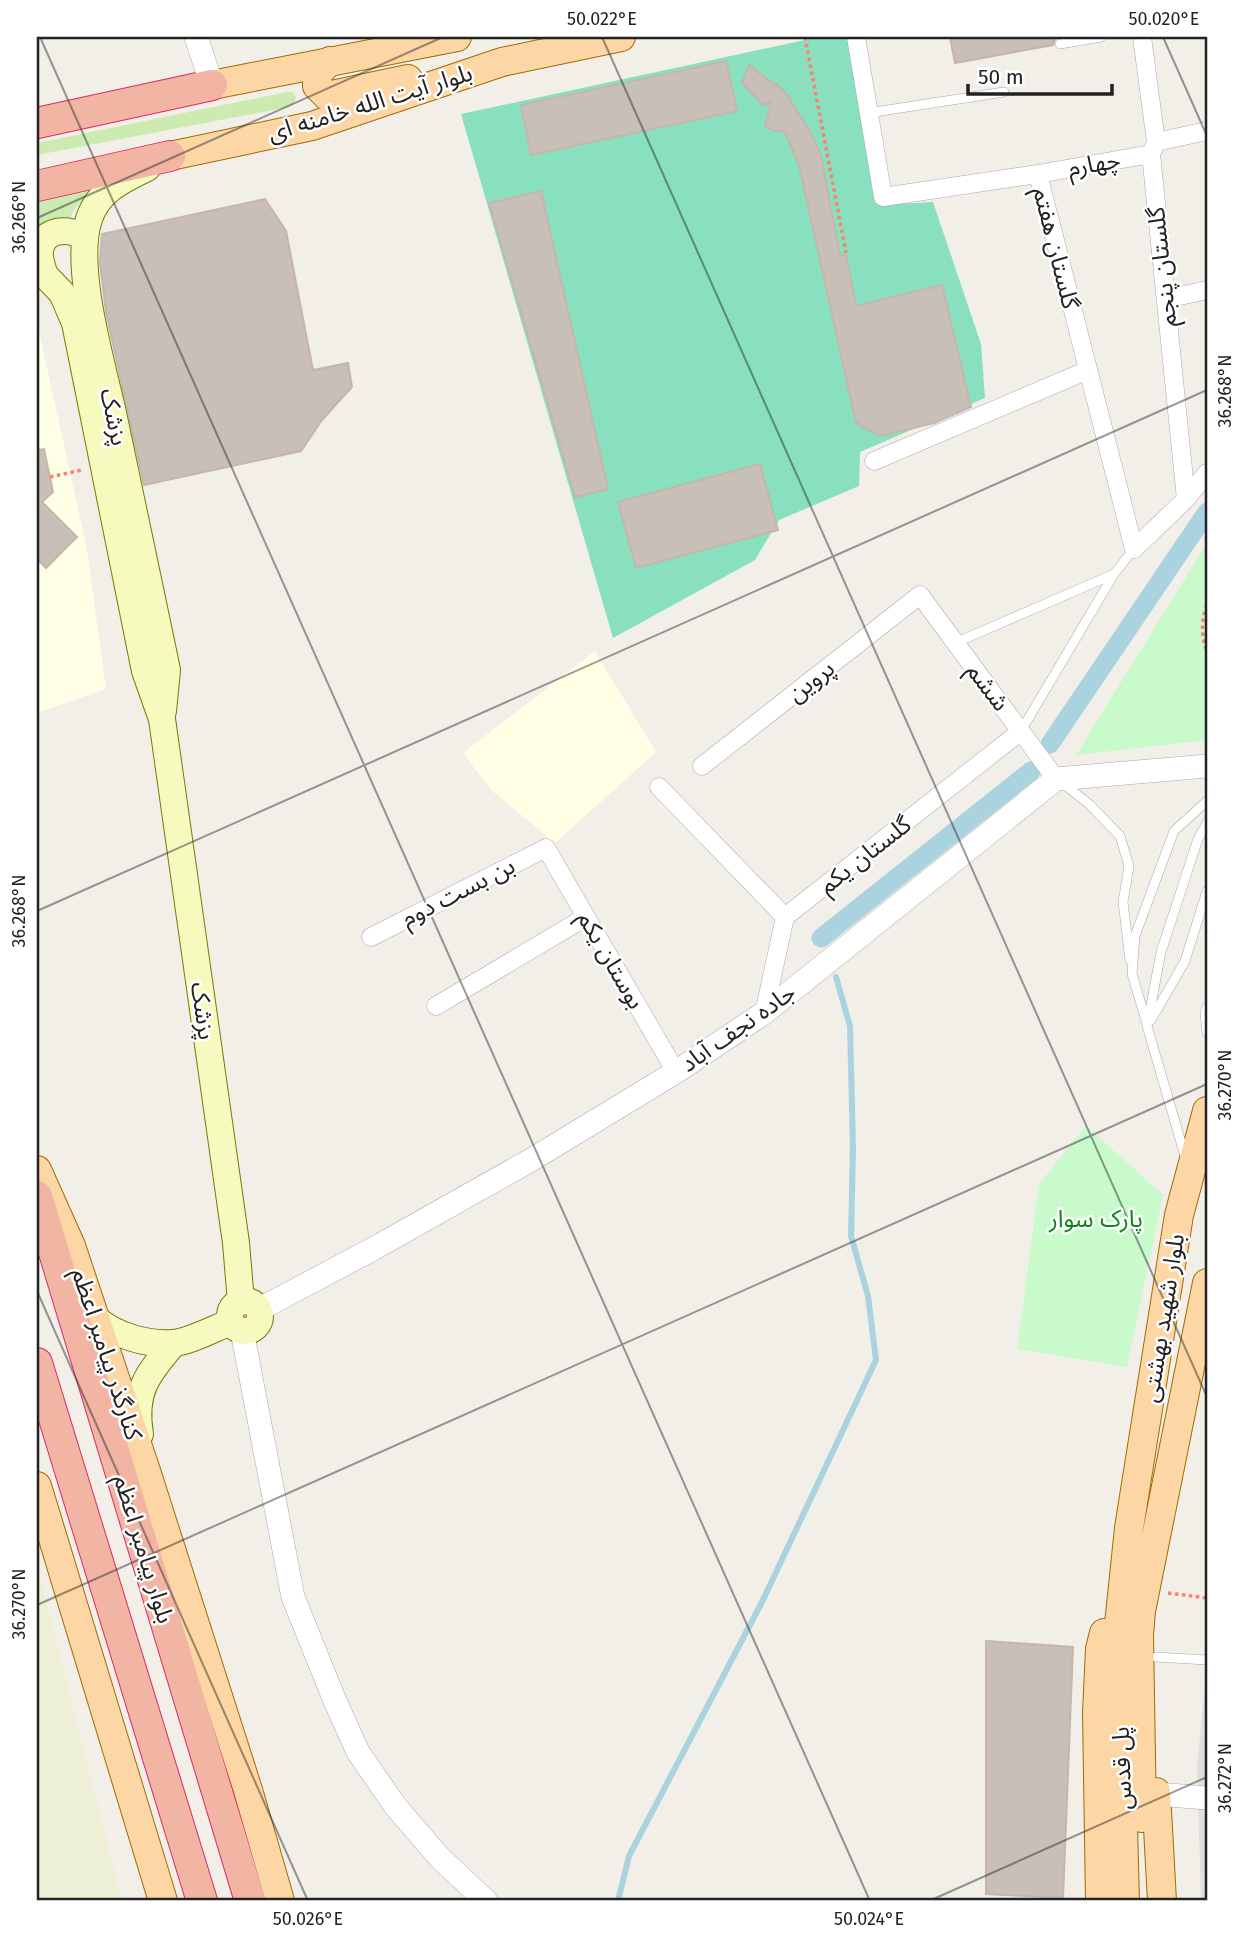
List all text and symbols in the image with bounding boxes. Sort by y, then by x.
text: 50.022°E [567,8,637,30]
text: 50.020°E [1129,8,1200,30]
scale bar [968,52,1111,96]
street label: بلوار آیت الله خامنه ای [264,59,476,147]
text: 50 m [978,64,1024,90]
street label: چهارم [1066,146,1123,186]
text: 36.266°N [8,181,30,253]
street label: گلستان هفتم [1024,184,1085,314]
street label: گلستان پنجم [1142,204,1185,328]
text: 36.268°N [1214,354,1236,428]
street label: پزشک [93,386,134,449]
street label: پروین [782,654,841,709]
street label: ششم [959,658,1015,718]
street label: گلستان یکم [813,810,919,902]
street label: بن بست دوم [397,851,521,936]
text: 36.268°N [8,874,30,948]
street label: بوستان یکم [569,906,650,1015]
street label: جاده نجف آباد [675,978,801,1078]
street label: پزشک [184,980,221,1042]
text: 36.270°N [1214,1049,1236,1121]
park label: پارک سوار [1048,1205,1143,1234]
street label: بلوار شهید بهشتی [1136,1232,1190,1404]
street label: کنارگذر پیامبر اعظم [63,1265,148,1445]
street label: بلوار پیامبر اعظم [105,1471,180,1628]
text: 36.270°N [8,1568,30,1640]
street label: پل قدس [1107,1726,1139,1810]
text: 36.272°N [1214,1743,1236,1813]
text: 50.026°E [273,1908,343,1930]
text: 50.024°E [834,1908,904,1930]

